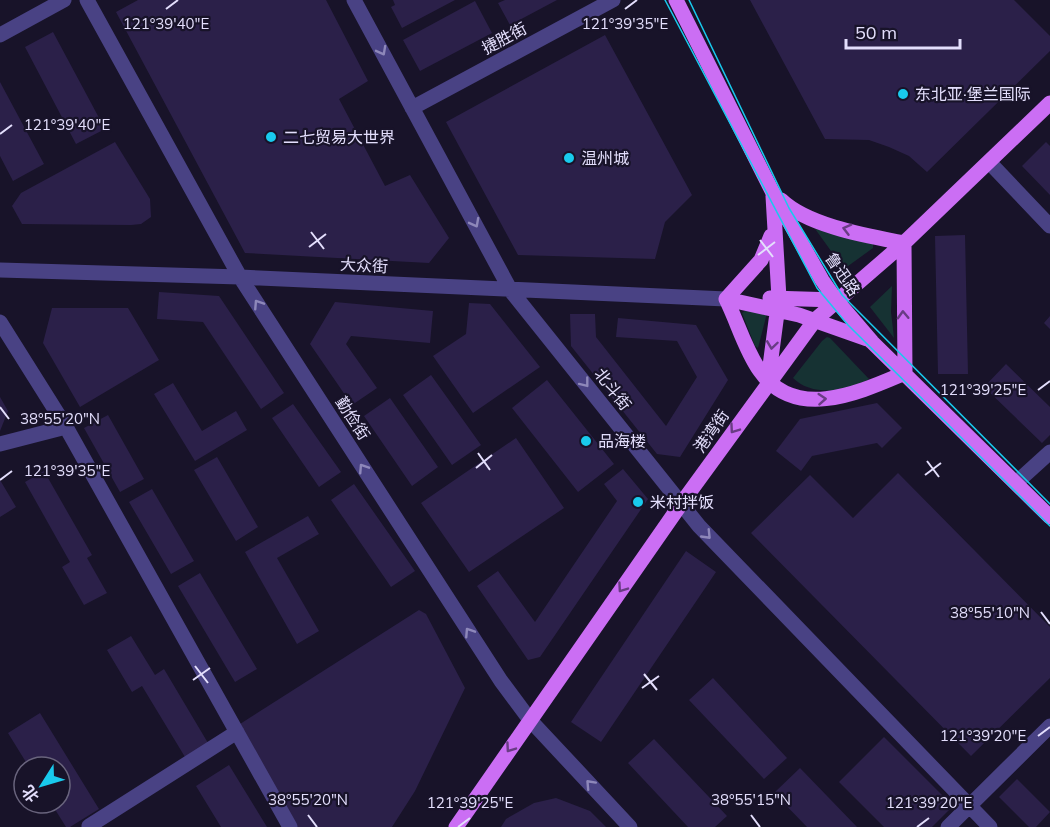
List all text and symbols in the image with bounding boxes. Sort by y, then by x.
scale bar [846,12,960,50]
text: 121°39'40"E [123,14,209,33]
text: 121°39'35"E [582,14,668,33]
street label: 捷胜街 [478,18,530,58]
text: 50 m [855,21,897,44]
one-way arrow [375,45,386,56]
place label: 东北亚·堡兰国际 [915,84,1031,104]
marker: 东北亚·堡兰国际 [896,87,910,101]
text: 121°39'40"E [24,115,110,134]
place label: 二七贸易大世界 [283,127,395,147]
marker: 二七贸易大世界 [264,130,278,144]
place label: 温州城 [581,148,629,168]
marker: 温州城 [562,151,576,165]
one-way arrow [468,217,479,227]
one-way arrow [842,224,852,237]
street label: 鲁迅路 [821,249,865,299]
street label: 大众街 [340,254,388,276]
one-way arrow [253,300,265,310]
one-way arrow [896,310,909,319]
one-way arrow [767,340,779,350]
street label: 北斗街 [590,364,636,414]
one-way arrow [578,376,589,387]
text: 121°39'25"E [940,380,1026,399]
street label: 勤俭街 [332,392,374,444]
one-way arrow [817,393,826,406]
street label: 港湾街 [689,406,733,456]
text: 38°55'20"N [20,409,100,428]
one-way arrow [730,422,741,433]
place label: 品海楼 [598,431,646,451]
marker: 品海楼 [579,434,593,448]
text: 121°39'35"E [24,461,110,480]
one-way arrow [359,464,371,474]
place label: 米村拌饭 [650,492,714,512]
marker: 米村拌饭 [631,495,645,509]
one-way arrow [700,527,711,538]
one-way arrow [618,582,629,593]
text: 38°55'10"N [950,603,1030,622]
one-way arrow [465,628,476,639]
text: 121°39'20"E [940,726,1026,745]
one-way arrow [506,742,517,753]
north arrow [12,755,72,815]
one-way arrow [586,781,597,791]
text: 北 [17,782,43,806]
text: 38°55'20"N [268,790,348,809]
text: 38°55'15"N [711,790,791,809]
text: 121°39'25"E [427,793,513,812]
text: 121°39'20"E [886,793,972,812]

